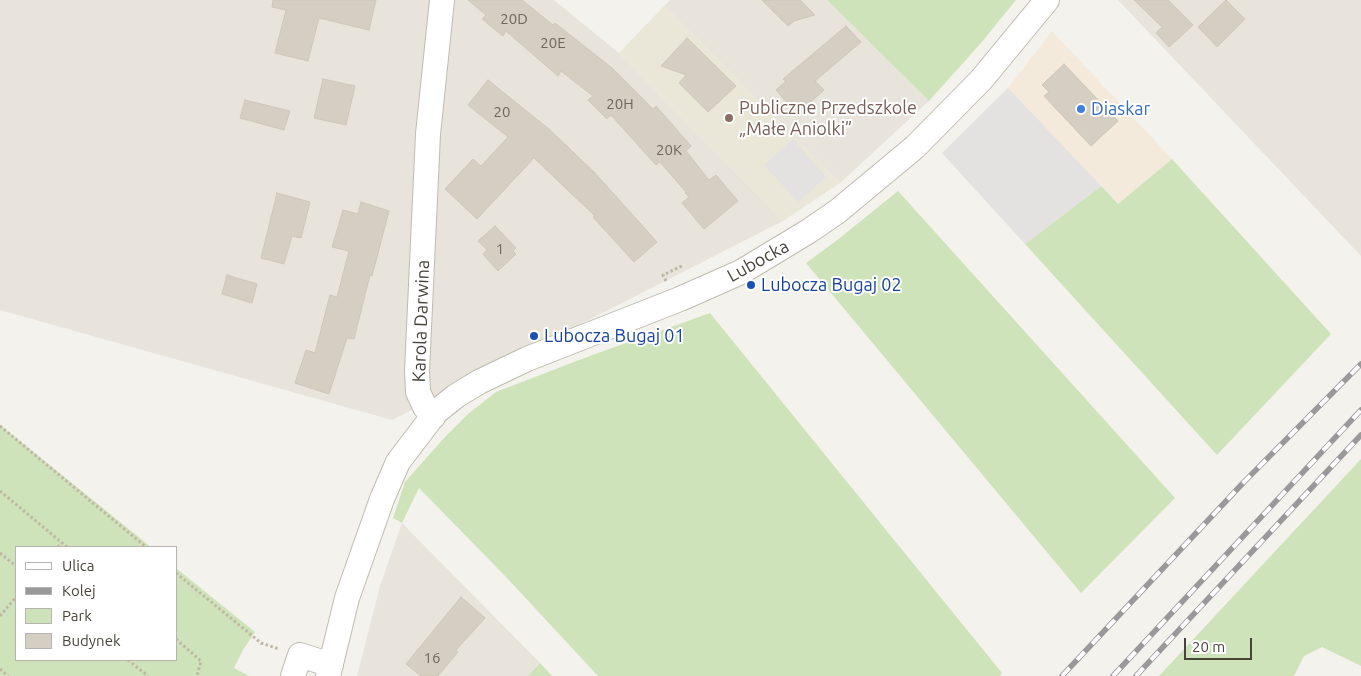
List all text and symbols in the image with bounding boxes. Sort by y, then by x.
house number: 20D [500,10,528,28]
house number: 20E [540,34,566,52]
house number: 20H [606,95,634,113]
place label: Publiczne Przedszkole „Małe Aniolki” [739,97,917,140]
place label: Diaskar [1091,98,1150,120]
house number: 20 [494,103,510,121]
marker: Diaskar [1075,103,1087,115]
marker: Publiczne Przedszkole „Małe Aniolki” [723,112,735,124]
house number: 20K [656,141,682,159]
street label: Lubocka [723,235,793,287]
house number: 1 [496,240,504,258]
street label: Karola Darwina [408,259,434,383]
place label: Lubocza Bugaj 02 [761,274,902,296]
marker: Lubocza Bugaj 02 [745,279,757,291]
place label: Lubocza Bugaj 01 [544,325,685,347]
marker: Lubocza Bugaj 01 [528,330,540,342]
legend [15,546,178,661]
text: Ulica [62,557,94,574]
text: Kolej [62,582,96,599]
text: Park [62,607,92,624]
scale bar [1186,628,1254,660]
text: Budynek [62,632,121,649]
text: 20 m [1192,638,1225,655]
house number: 16 [424,649,440,667]

